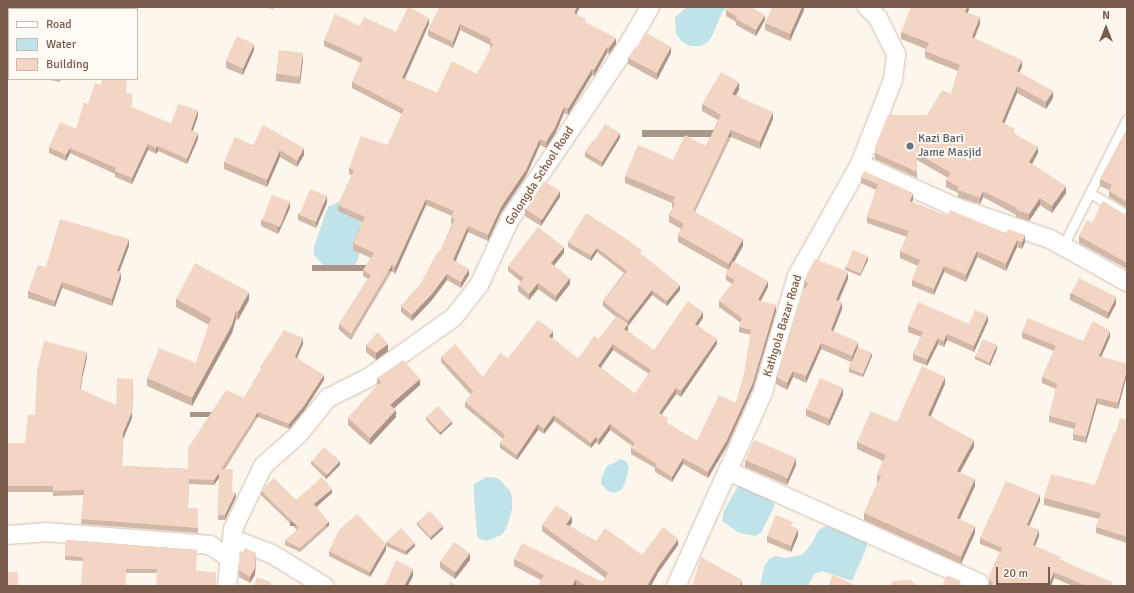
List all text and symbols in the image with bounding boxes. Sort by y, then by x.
legend [8,8,138,80]
north arrow [1086,8,1126,48]
text: N [1102,9,1110,22]
text: Road [46,17,72,32]
text: Water [46,37,76,52]
text: Building [46,57,89,72]
street label: Golongda School Road [503,124,577,228]
place label: Kazi Bari Jame Masjid [918,132,981,160]
marker: Kazi Bari Jame Masjid [905,141,915,151]
street label: Kathgola Bazar Road [761,273,805,379]
scale bar [998,559,1052,585]
text: 20 m [1003,566,1028,581]

